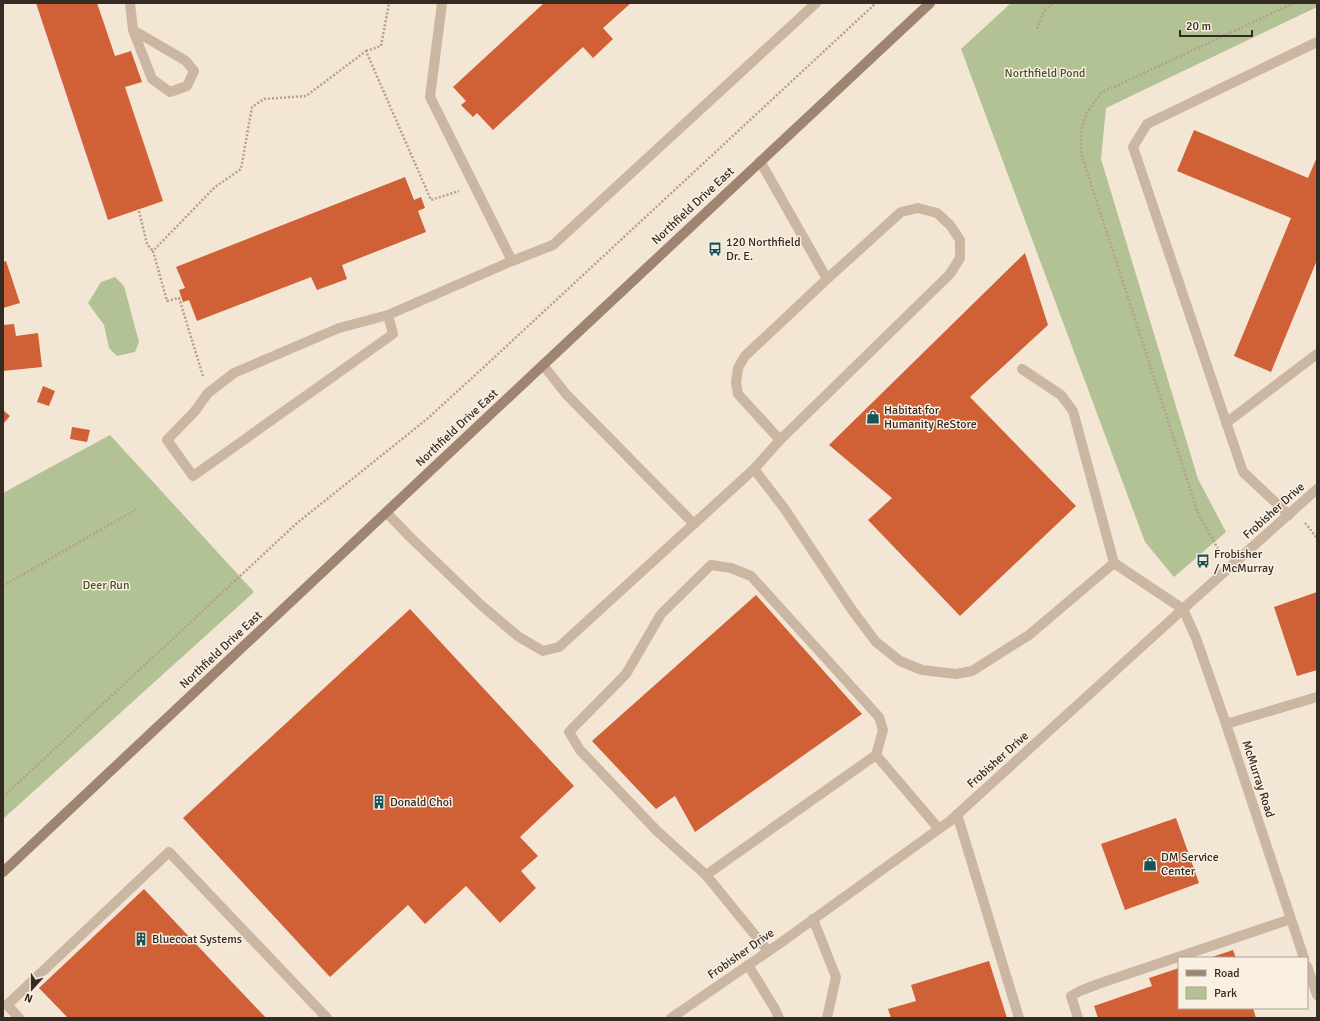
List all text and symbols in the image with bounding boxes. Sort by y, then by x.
scale bar [1180,12,1252,38]
text: 20 m [1186,19,1211,34]
park label: Northfield Pond [1005,66,1085,81]
street label: Northfield Drive East [649,164,737,248]
place label: 120 Northfield Dr. E. [726,235,801,264]
bus stop icon: 120 Northfield Dr. E. [707,241,723,257]
street label: Northfield Drive East [413,386,501,470]
place label: Habitat for Humanity ReStore [884,403,977,432]
shop icon: Habitat for Humanity ReStore [865,409,881,425]
street label: Frobisher Drive [1240,479,1308,543]
place label: Frobisher / McMurray [1214,547,1274,576]
bus stop icon: Frobisher / McMurray [1195,553,1211,569]
park label: Deer Run [83,578,129,593]
street label: Northfield Drive East [177,608,265,692]
street label: Frobisher Drive [964,728,1032,792]
street label: McMurray Road [1238,739,1278,819]
building icon: Donald Choi [371,794,387,810]
place label: Donald Choi [390,795,452,810]
place label: DM Service Center [1161,850,1219,879]
shop icon: DM Service Center [1142,856,1158,872]
street label: Frobisher Drive [705,926,777,982]
building icon: Bluecoat Systems [133,931,149,947]
place label: Bluecoat Systems [152,932,242,947]
legend [1178,957,1308,1009]
text: Road [1214,966,1240,981]
north arrow [12,969,52,1009]
text: Park [1214,986,1237,1001]
text: N [23,990,34,1005]

